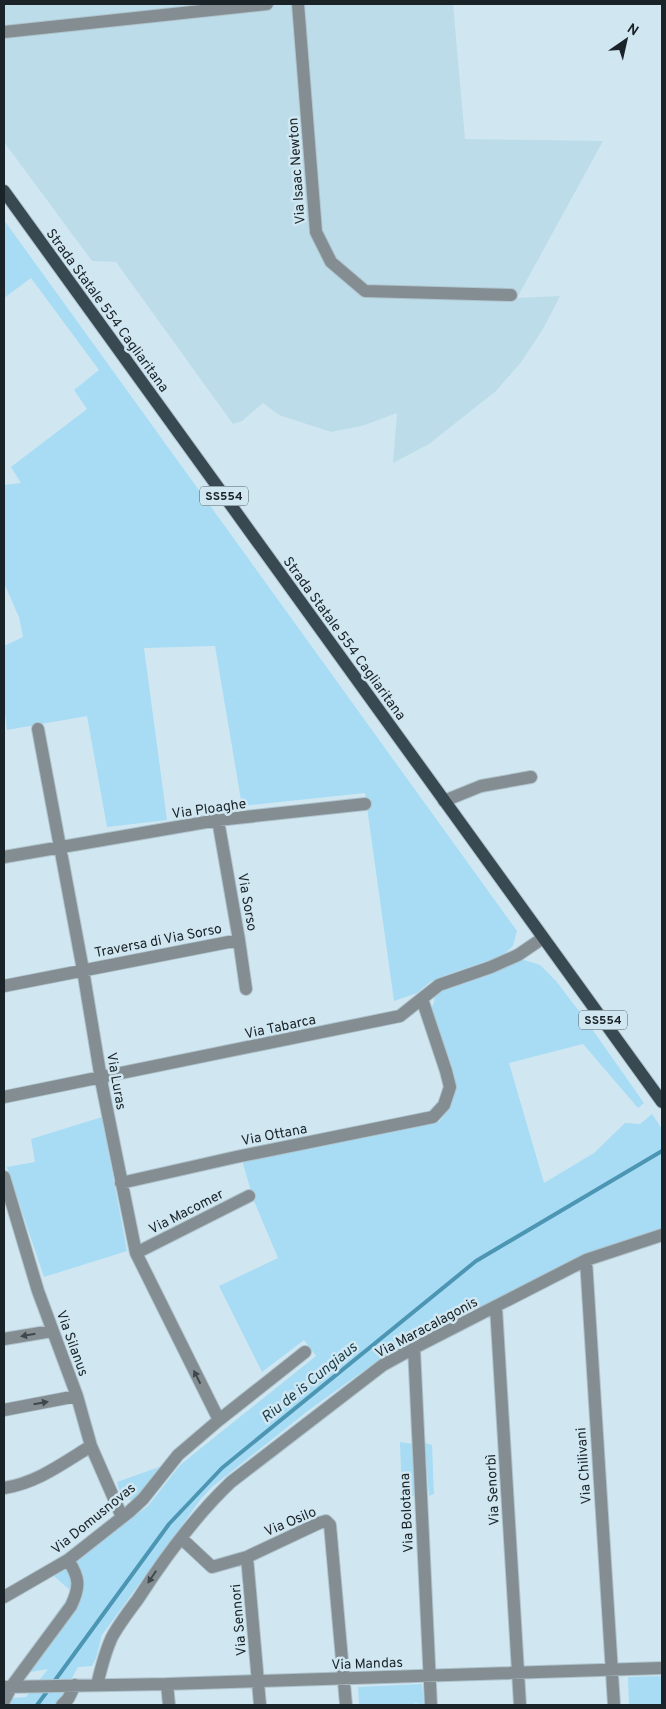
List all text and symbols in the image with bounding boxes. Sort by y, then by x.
north arrow [601,15,651,65]
text: N [624,21,641,40]
street label: Via Isaac Newton [285,117,310,225]
street label: Strada Statale 554 Cagliaritana [42,226,172,396]
road number: SS554 [200,486,248,506]
street label: Strada Statale 554 Cagliaritana [279,554,409,724]
street label: Via Ploaghe [171,796,247,823]
street label: Via Sorso [233,872,260,933]
street label: Traversa di Via Sorso [93,921,224,962]
road number: SS554 [579,1010,627,1030]
street label: Via Tabarca [243,1012,317,1043]
street label: Via Luras [102,1051,129,1111]
street label: Via Ottana [240,1121,309,1150]
street label: Via Macomer [146,1186,227,1238]
street label: Via Maracalagonis [373,1294,481,1362]
street label: Via Silanus [52,1308,91,1379]
one-way arrow [20,1332,36,1340]
water label: Riu de is Cungiaus [258,1338,362,1428]
one-way arrow [193,1369,201,1384]
one-way arrow [33,1398,49,1406]
street label: Via Chilivani [573,1427,596,1505]
street label: Via Senorbì [483,1454,504,1526]
street label: Via Bolotana [397,1473,418,1553]
street label: Via Domusnovas [48,1480,139,1558]
street label: Via Osilo [262,1504,319,1541]
one-way arrow [147,1570,157,1584]
street label: Via Sennori [228,1583,251,1656]
street label: Via Mandas [331,1655,403,1674]

